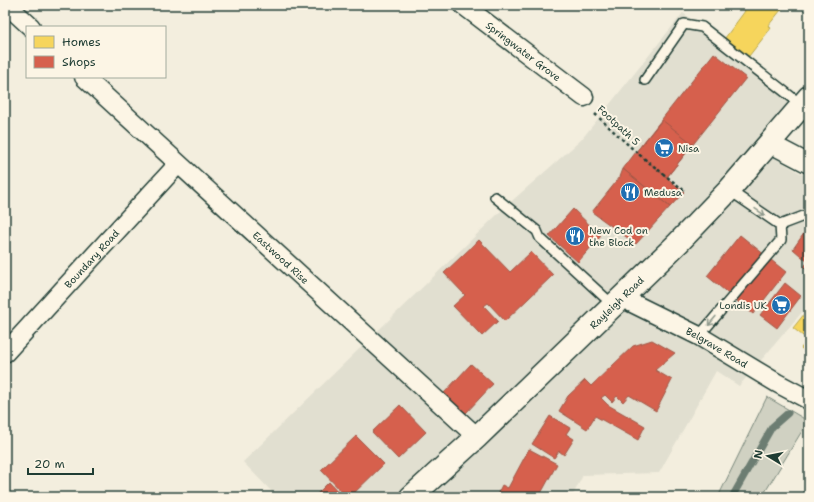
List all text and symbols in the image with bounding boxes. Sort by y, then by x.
street label: Springwater Grove [483,19,564,84]
legend [26,26,166,78]
text: Homes [62,34,101,50]
text: Shops [62,54,96,70]
street label: Footpath 5 [595,102,643,148]
supermarket icon: Nisa [653,137,675,159]
place label: Nisa [678,142,700,155]
restaurant icon: Medusa [619,181,641,203]
place label: Medusa [644,186,683,199]
one-way arrow [754,209,766,217]
place label: New Cod on the Block [589,224,648,249]
restaurant icon: New Cod on the Block [564,225,586,247]
street label: Boundary Road [62,226,122,291]
street label: Eastwood Rise [250,229,312,287]
street label: Rayleigh Road [587,273,647,332]
supermarket icon: Londis UK [770,294,792,316]
place label: Londis UK [719,299,768,312]
one-way arrow [707,315,716,326]
street label: Belgrave Road [684,325,751,371]
north arrow [748,436,788,476]
text: N [751,448,767,460]
scale bar [28,450,93,476]
text: 20 m [34,456,65,472]

